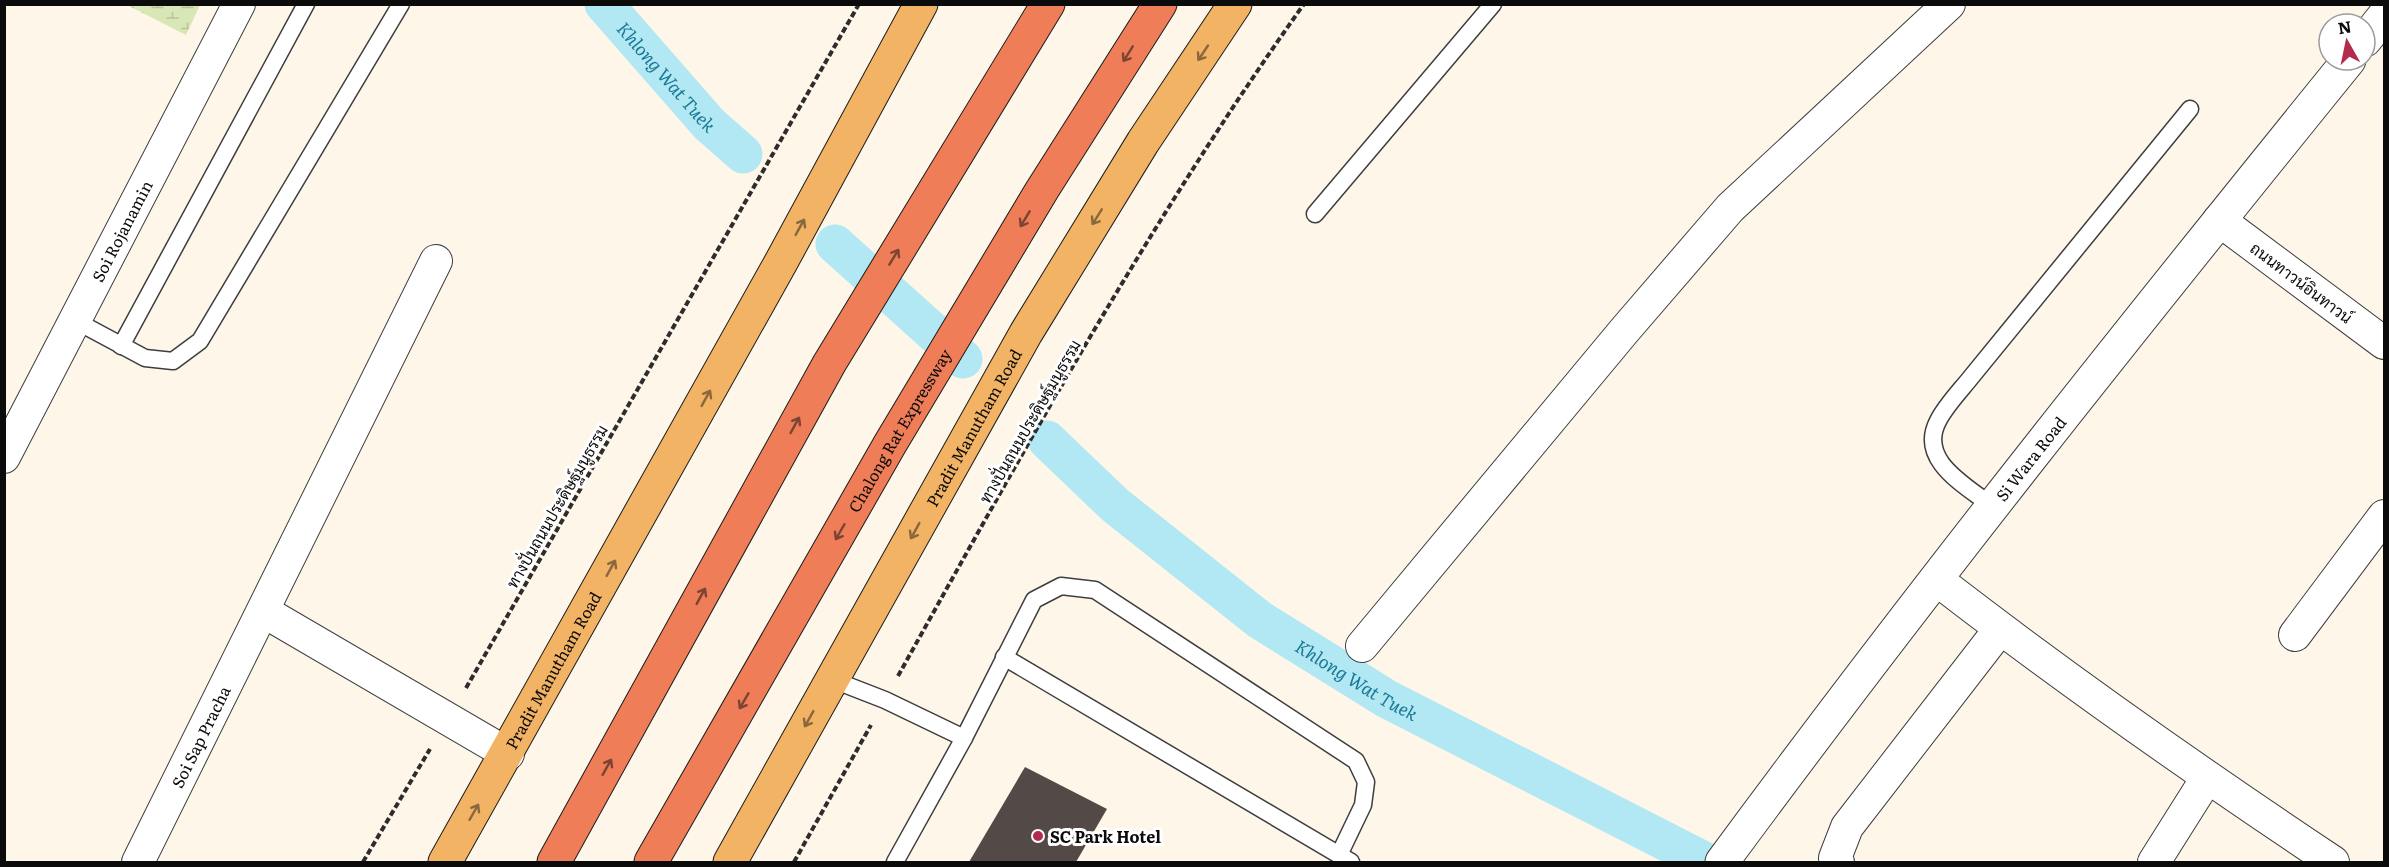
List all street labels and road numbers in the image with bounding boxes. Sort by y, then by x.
street label: Soi Rojanamin [85,175,158,286]
street label: ถนนทาวน์อินทาวน์ [2246,236,2358,328]
street label: ทางปั่นถนนประดิษฐ์มนูธรรม [972,334,1087,508]
street label: Chalong Rat Expressway [842,343,957,516]
street label: Pradit Manutham Road [919,344,1027,511]
street label: Si Wara Road [1989,411,2071,506]
street label: ทางปั่นถนนประดิษฐ์มนูธรรม [499,419,614,593]
street label: Pradit Manutham Road [499,587,606,753]
street label: Soi Sap Pracha [165,681,236,792]

